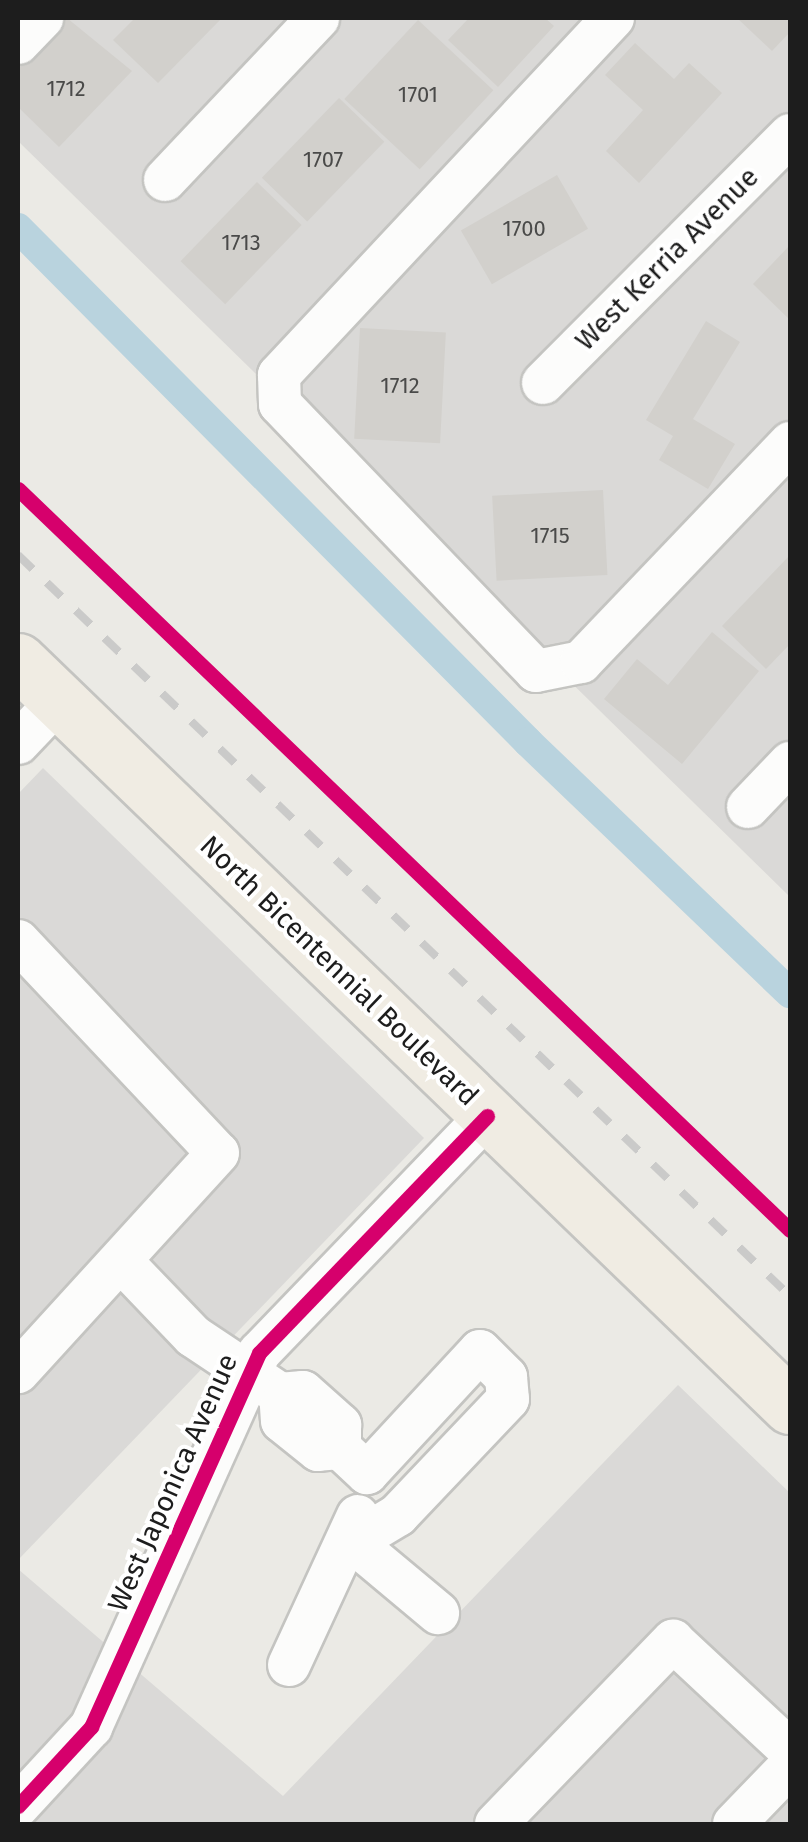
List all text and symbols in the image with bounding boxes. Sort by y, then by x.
house number: 1712 [46,76,86,102]
house number: 1701 [398,82,438,108]
house number: 1707 [303,147,343,173]
street label: West Kerria Avenue [568,160,766,358]
house number: 1700 [502,216,546,242]
house number: 1713 [221,230,261,256]
house number: 1712 [380,373,420,399]
house number: 1715 [530,523,570,549]
street label: North Bicentennial Boulevard [193,829,485,1113]
street label: West Japonica Avenue [101,1349,245,1617]

